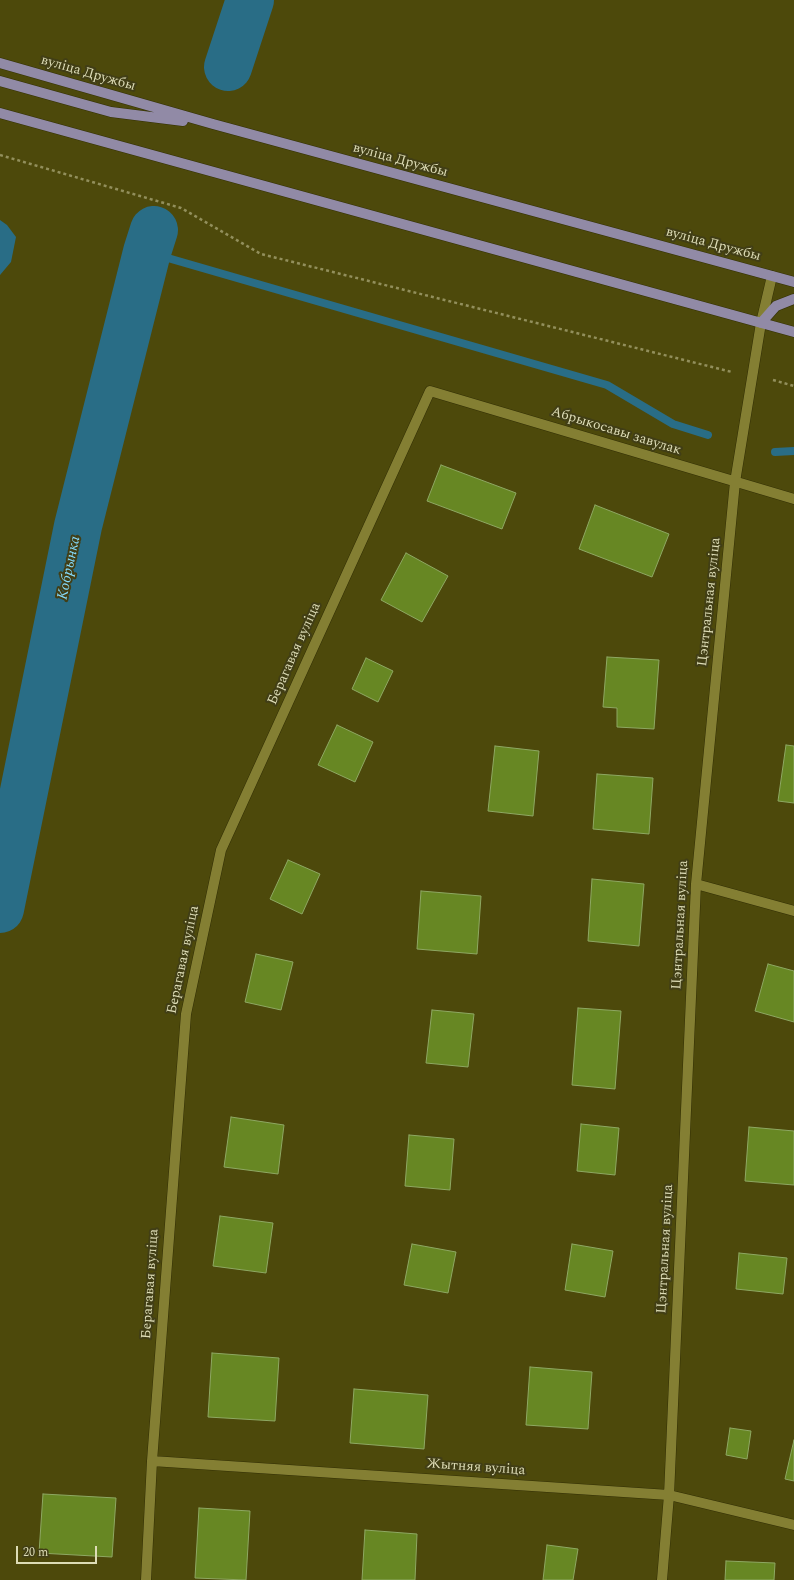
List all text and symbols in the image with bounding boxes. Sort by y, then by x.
street label: вуліца Дружбы [39,52,137,96]
street label: вуліца Дружбы [351,140,449,182]
street label: вуліца Дружбы [664,224,762,266]
street label: Абрыкосавы завулак [549,404,683,460]
water label: Кобрынка [54,535,86,601]
street label: Цэнтральная вуліца [695,537,725,667]
street label: Берагавая вуліца [265,600,325,708]
street label: Цэнтральная вуліца [669,860,693,990]
street label: Берагавая вуліца [164,904,204,1016]
street label: Цэнтральная вуліца [654,1184,678,1314]
street label: Берагавая вуліца [139,1228,163,1340]
street label: Жытняя вуліца [426,1456,526,1480]
scale bar [18,1538,99,1564]
text: 20 m [23,1543,48,1562]

